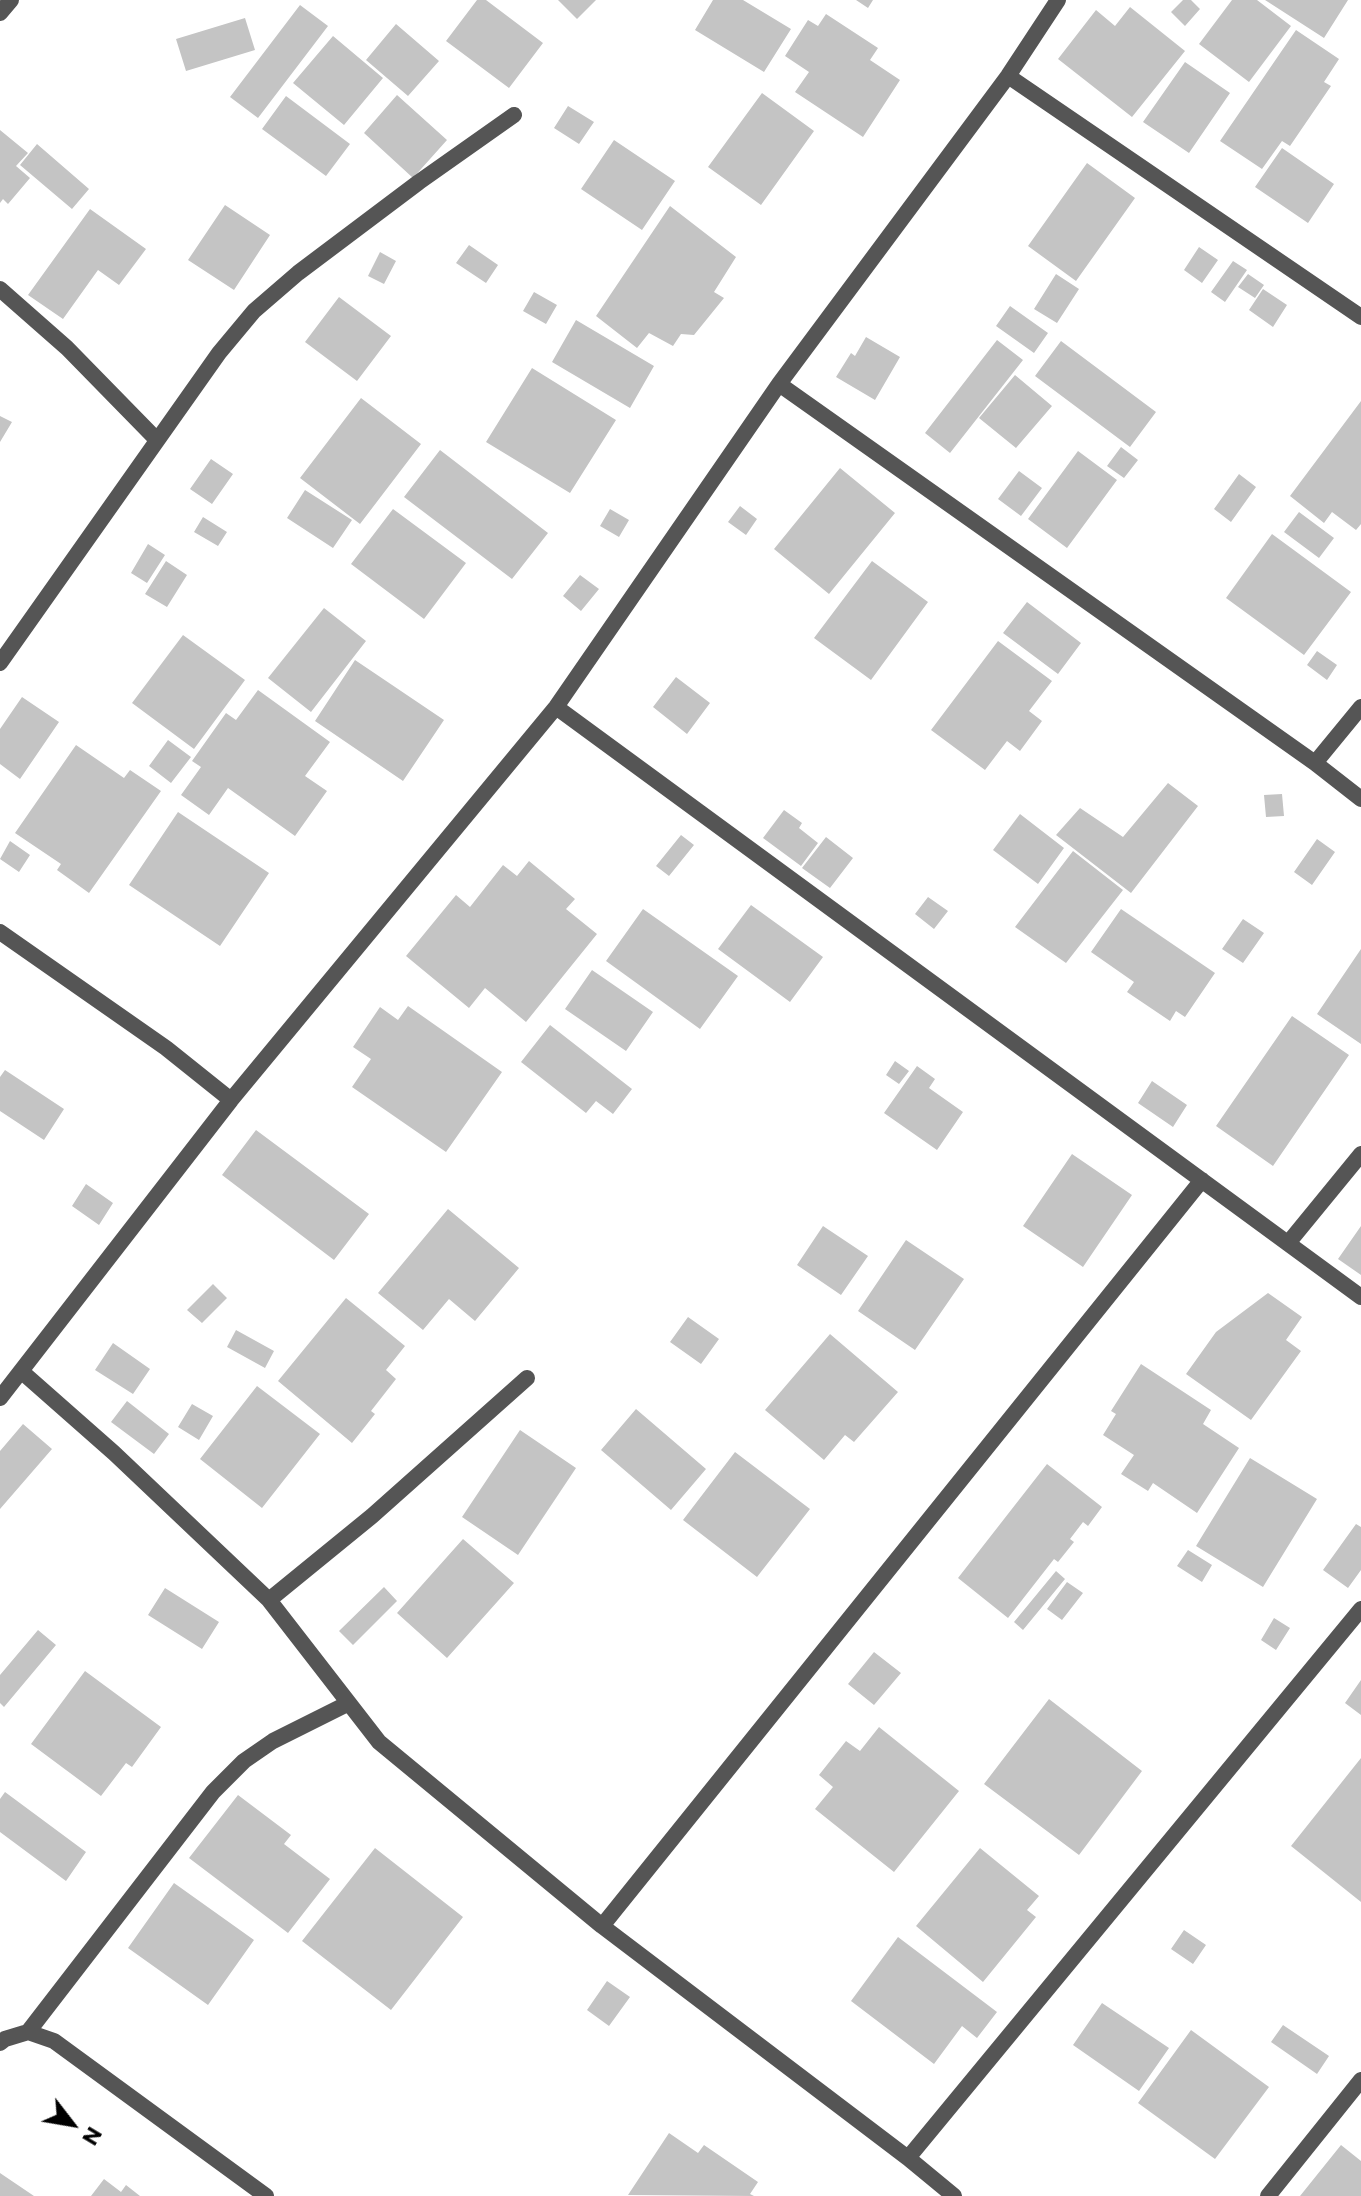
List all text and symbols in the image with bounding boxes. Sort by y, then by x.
north arrow [32,2084,112,2164]
text: N [77,2123,109,2151]

